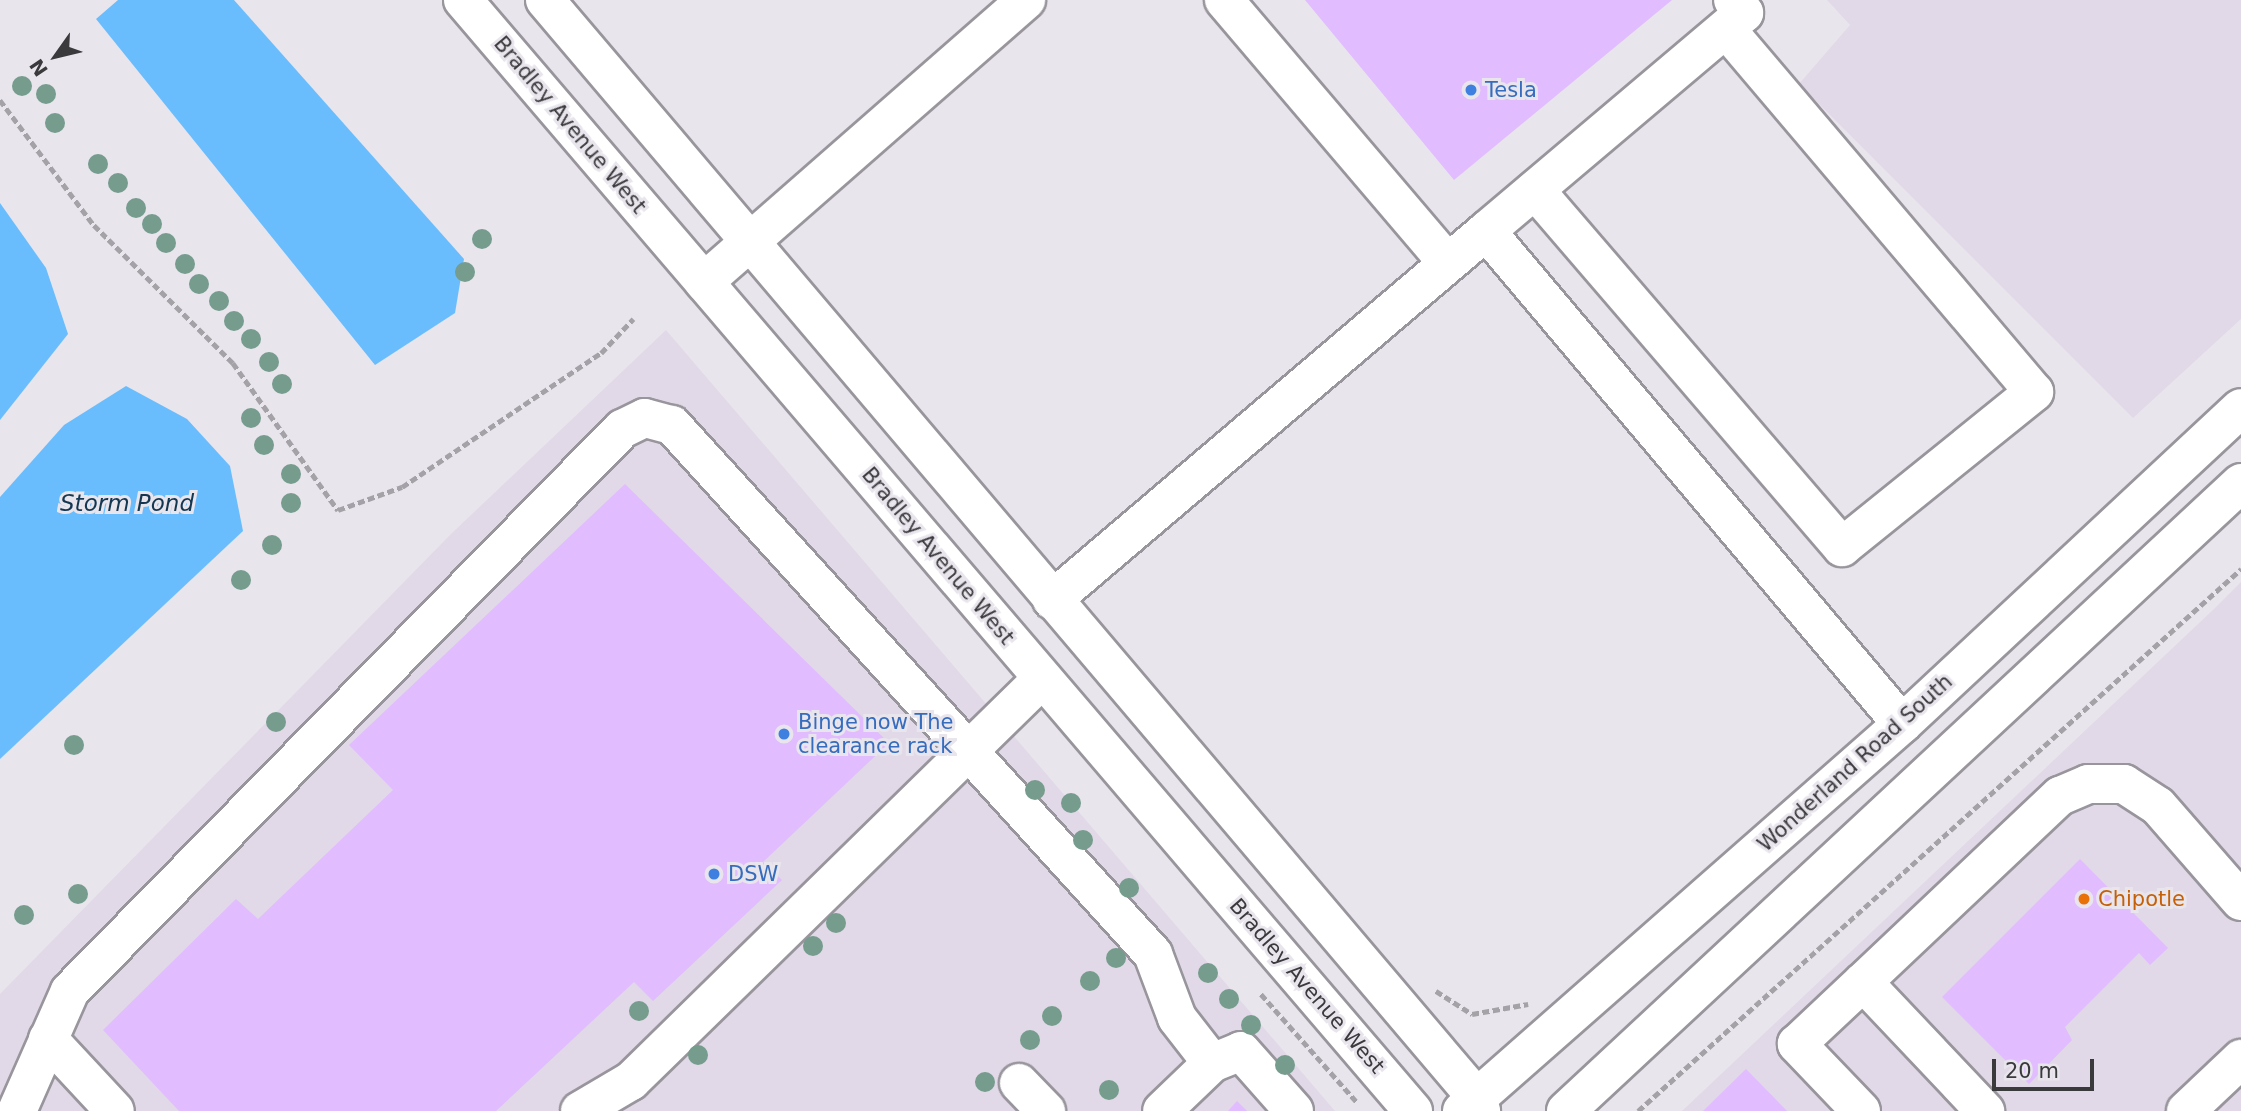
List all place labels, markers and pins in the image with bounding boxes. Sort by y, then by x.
place label: Tesla [1485,77,1537,103]
marker: Tesla [1463,82,1479,98]
place label: Binge now The clearance rack [798,709,954,759]
marker: Binge now The clearance rack [776,726,792,742]
place label: DSW [728,861,778,887]
marker: DSW [706,866,722,882]
place label: Chipotle [2098,886,2185,912]
marker: Chipotle [2076,891,2092,907]

